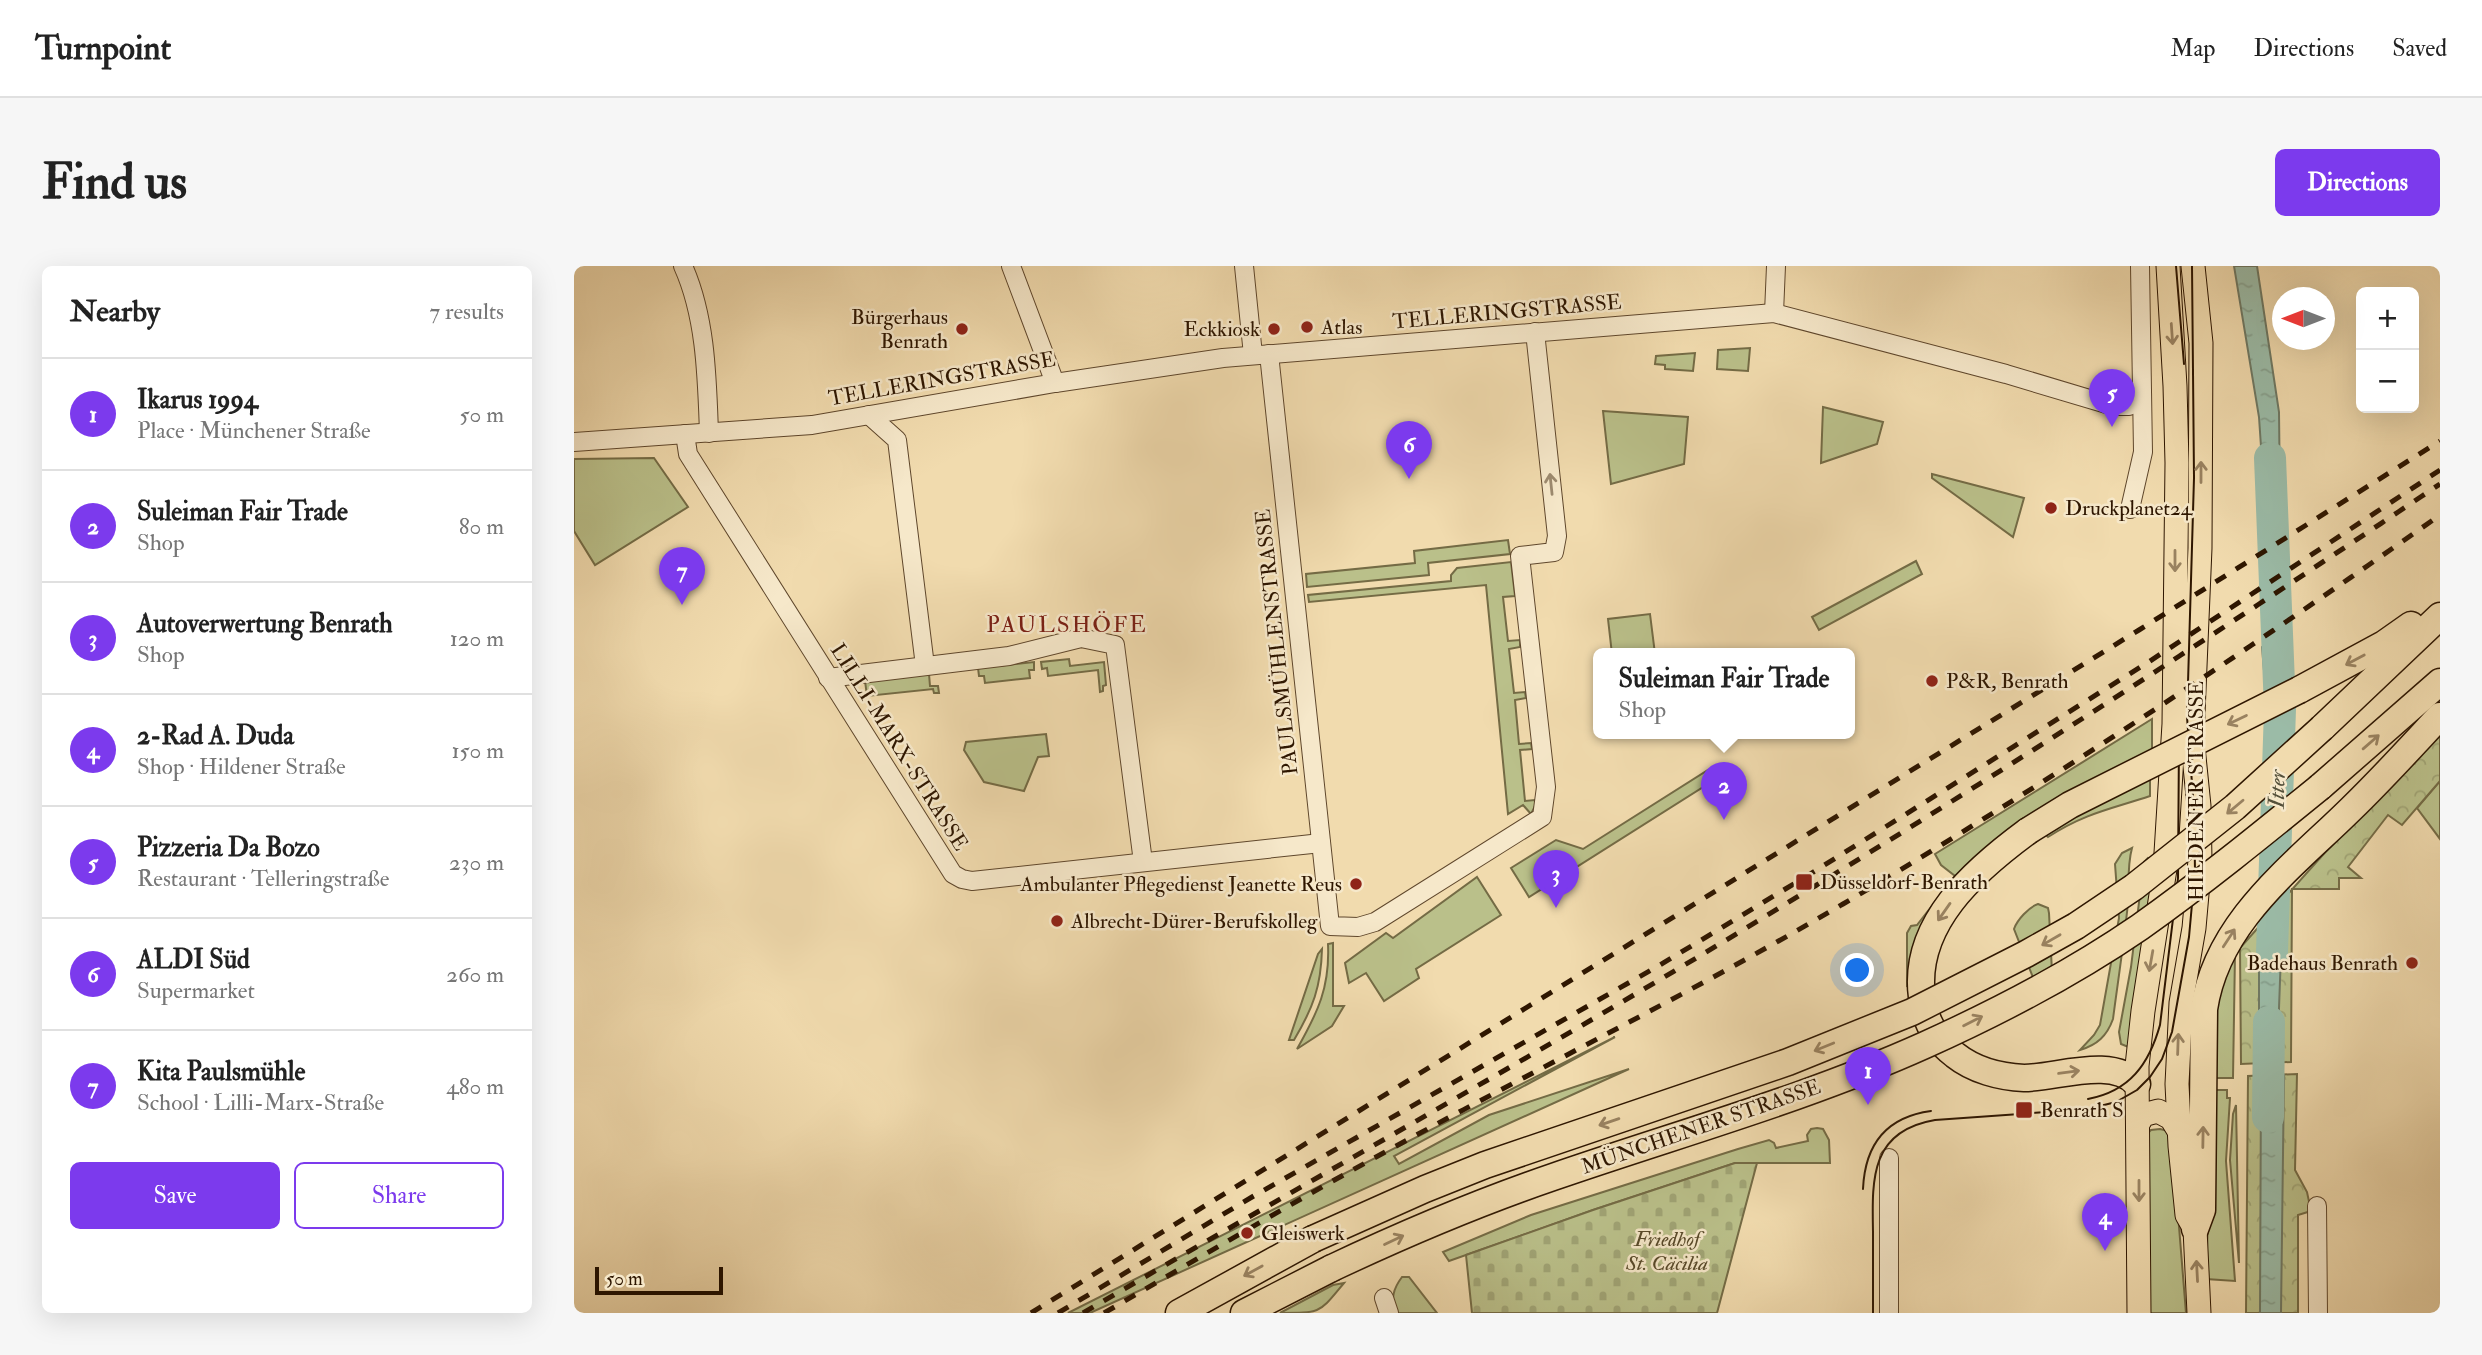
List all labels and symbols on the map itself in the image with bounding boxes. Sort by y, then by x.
north arrow [2272,287,2335,350]
street label: TELLERINGSTRASSE [1391,289,1623,335]
place label: Bürgerhaus Benrath [851,304,948,355]
place label: Atlas [1320,314,1362,341]
place label: Eckkiosk [1184,316,1260,343]
marker: Atlas [1299,319,1315,335]
marker: Bürgerhaus Benrath [954,321,970,337]
marker: Eckkiosk [1266,321,1282,337]
one-way arrow [2166,322,2179,345]
street label: TELLERINGSTRASSE [826,346,1058,412]
pin: 5 [2089,369,2135,427]
pin: 6 [1386,421,1432,479]
one-way arrow [2194,460,2207,483]
one-way arrow [1544,474,1557,496]
place label: Druckplanet24 [2065,495,2194,522]
marker: Druckplanet24 [2043,500,2059,516]
street label: PAULSMÜHLENSTRASSE [1250,508,1304,776]
pin: 7 [659,547,705,605]
one-way arrow [2168,550,2182,573]
district label: PAULSHÖFE [986,610,1148,639]
street label: LILLI-MARX-STRASSE [824,638,974,856]
one-way arrow [2345,653,2365,667]
place label: P&R, Benrath [1946,668,2068,695]
marker: P&R, Benrath [1924,673,1940,689]
street label: HILDENER STRASSE [2183,681,2210,901]
one-way arrow [2227,714,2248,728]
one-way arrow [2362,734,2380,750]
pin: 2 [1701,762,1747,820]
water label: Itter [2262,768,2292,810]
one-way arrow [2227,799,2245,814]
pin: 3 [1533,850,1579,908]
place label: Düsseldorf-Benrath [1820,869,1988,896]
place label: Ambulanter Pflegedienst Jeanette Reus [1019,871,1342,898]
marker: Düsseldorf-Benrath [1794,872,1814,892]
marker: Ambulanter Pflegedienst Jeanette Reus [1348,876,1364,892]
one-way arrow [1937,902,1951,921]
place label: Albrecht-Dürer-Berufskolleg [1070,908,1318,935]
marker: Albrecht-Dürer-Berufskolleg [1049,913,1065,929]
one-way arrow [2222,929,2237,948]
one-way arrow [2042,933,2062,947]
one-way arrow [2144,949,2157,972]
place label: Badehaus Benrath [2247,950,2398,977]
your location [1840,953,1874,987]
marker: Badehaus Benrath [2404,955,2420,971]
one-way arrow [1962,1013,1983,1027]
one-way arrow [2172,1032,2185,1055]
one-way arrow [1813,1042,1835,1055]
pin: 1 [1845,1047,1891,1105]
one-way arrow [2057,1066,2080,1079]
street label: MÜNCHENER STRASSE [1578,1073,1824,1181]
place label: Benrath S [2040,1097,2124,1124]
marker: Benrath S [2014,1100,2034,1120]
one-way arrow [1598,1117,1620,1129]
one-way arrow [2196,1126,2210,1149]
one-way arrow [2132,1179,2146,1202]
pin: 4 [2082,1193,2128,1251]
place label: Gleiswerk [1261,1220,1345,1247]
marker: Gleiswerk [1239,1225,1255,1241]
park label: Friedhof St. Cäcilia [1625,1226,1708,1277]
one-way arrow [1383,1233,1404,1246]
one-way arrow [2191,1260,2204,1283]
scale bar [595,1264,723,1296]
one-way arrow [1243,1265,1264,1278]

